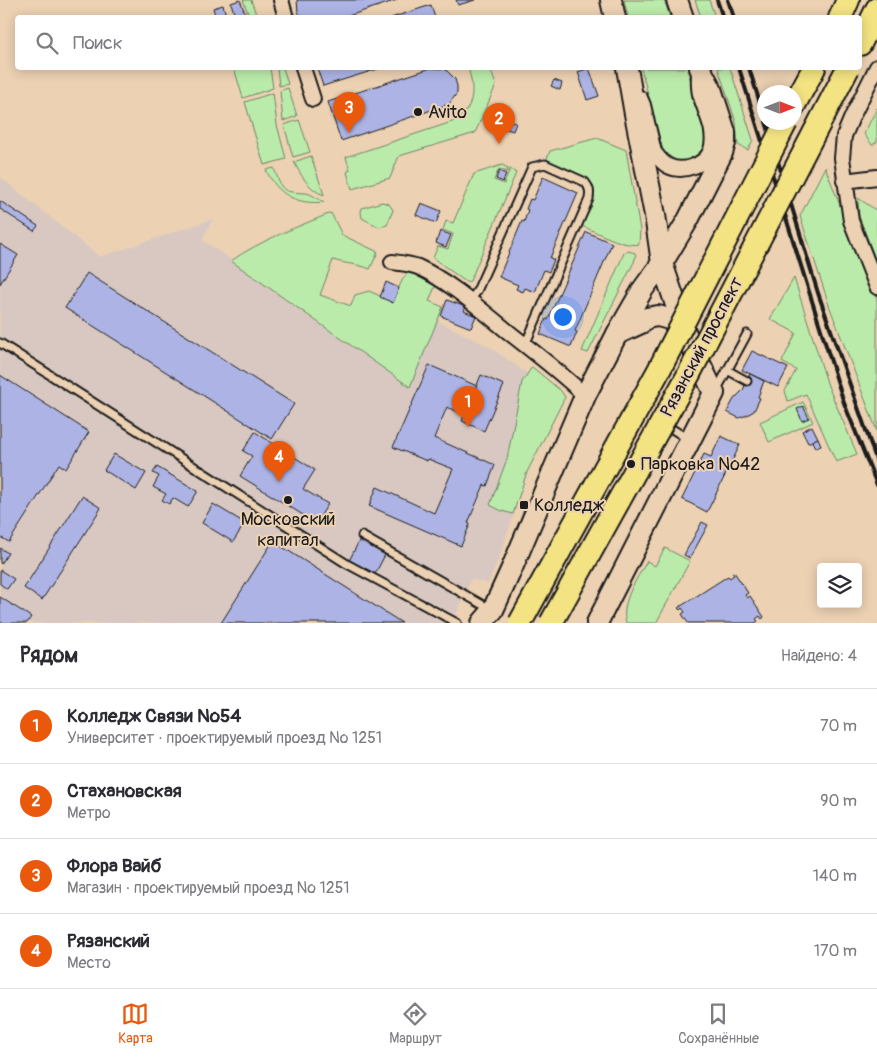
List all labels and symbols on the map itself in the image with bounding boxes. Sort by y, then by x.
north arrow [757,85,802,130]
pin: 3 [333,92,365,133]
place label: Avito [428,101,467,124]
pin: 2 [483,103,515,144]
marker: Avito [412,106,424,118]
street label: Рязанский проспект [655,273,749,421]
your location [550,304,576,330]
pin: 1 [452,386,484,427]
pin: 4 [263,441,295,482]
place label: Парковка №42 [641,453,760,476]
marker: Парковка №42 [625,458,637,470]
marker: Московский капитал [282,494,294,506]
place label: Колледж [534,494,605,517]
marker: Колледж [518,499,530,511]
place label: Московский капитал [241,508,335,552]

